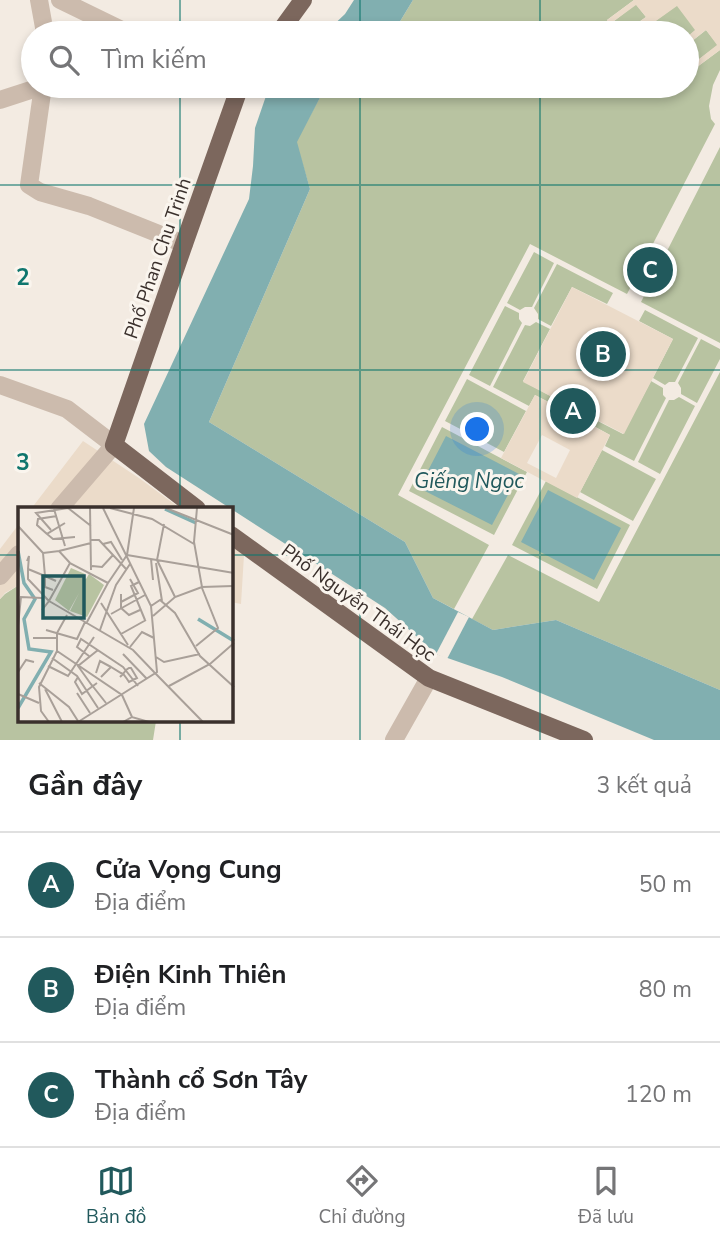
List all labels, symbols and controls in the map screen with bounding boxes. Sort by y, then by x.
search box [21,21,699,98]
icon: search [45,41,83,79]
text: Tìm kiếm [101,42,207,77]
street label: Phố Phan Chu Trinh [118,174,198,342]
pin: C [627,244,673,296]
text: 2 [16,262,30,293]
pin: B [580,328,626,380]
pin: A [550,385,596,437]
your location [460,412,494,446]
text: 3 [16,447,30,478]
water label: Giếng Ngọc [414,467,524,495]
inset map [18,507,233,722]
street label: Phố Nguyễn Thái Học [276,538,441,668]
text: Gần đây [28,765,142,806]
text: 3 kết quả [596,770,692,801]
text: Cửa Vọng Cung [95,852,282,887]
text: A [42,869,60,900]
text: 50 m [639,869,692,900]
text: Địa điểm [95,887,186,918]
text: Điện Kinh Thiên [95,957,286,992]
text: B [43,974,59,1005]
text: 80 m [639,974,692,1005]
text: Địa điểm [95,992,186,1023]
text: Thành cổ Sơn Tây [95,1062,308,1097]
text: C [43,1079,59,1110]
text: 120 m [625,1079,692,1110]
text: Địa điểm [95,1097,186,1128]
tab: Bản đồ [86,1162,146,1230]
tab: Chỉ đường [319,1162,406,1230]
tab: Đã lưu [578,1162,634,1230]

